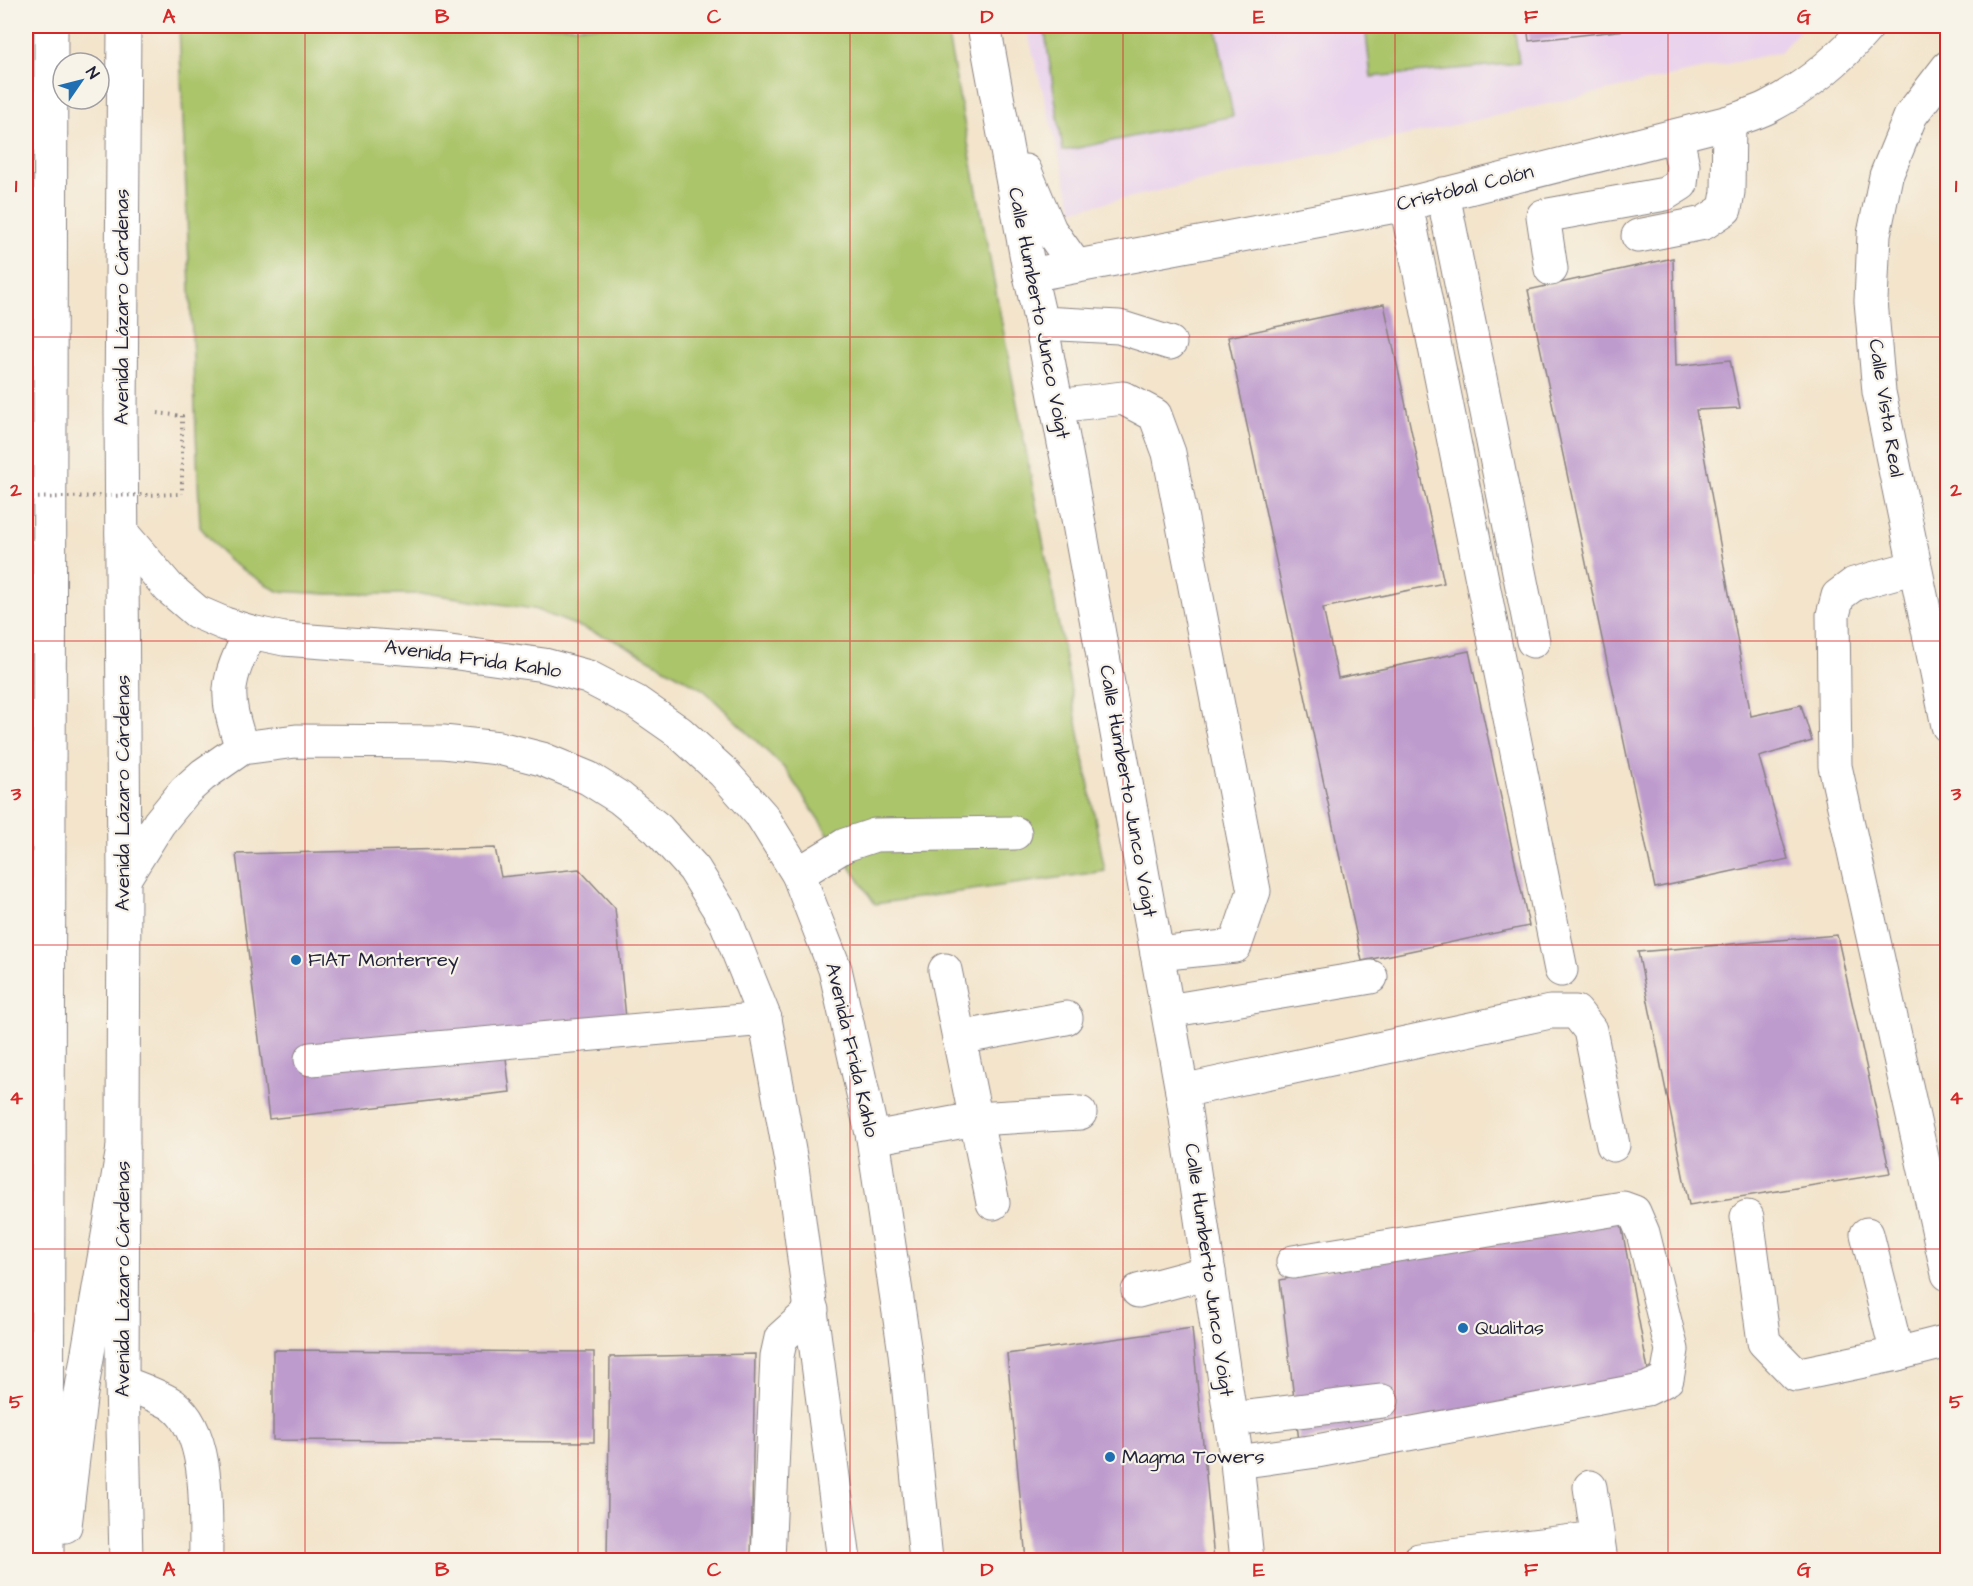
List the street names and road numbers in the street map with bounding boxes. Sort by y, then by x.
street label: Cristóbal Colón [1394,157,1536,219]
street label: Calle Humberto Junco Voigt [1000,185,1077,441]
street label: Avenida Lázaro Cárdenas [108,189,136,425]
street label: Calle Vista Real [1861,337,1911,479]
street label: Avenida Frida Kahlo [383,633,563,685]
street label: Calle Humberto Junco Voigt [1091,663,1164,919]
street label: Avenida Lázaro Cárdenas [109,675,137,911]
street label: Avenida Frida Kahlo [818,960,886,1140]
street label: Calle Humberto Junco Voigt [1176,1141,1241,1399]
street label: Avenida Lázaro Cárdenas [109,1161,137,1397]

